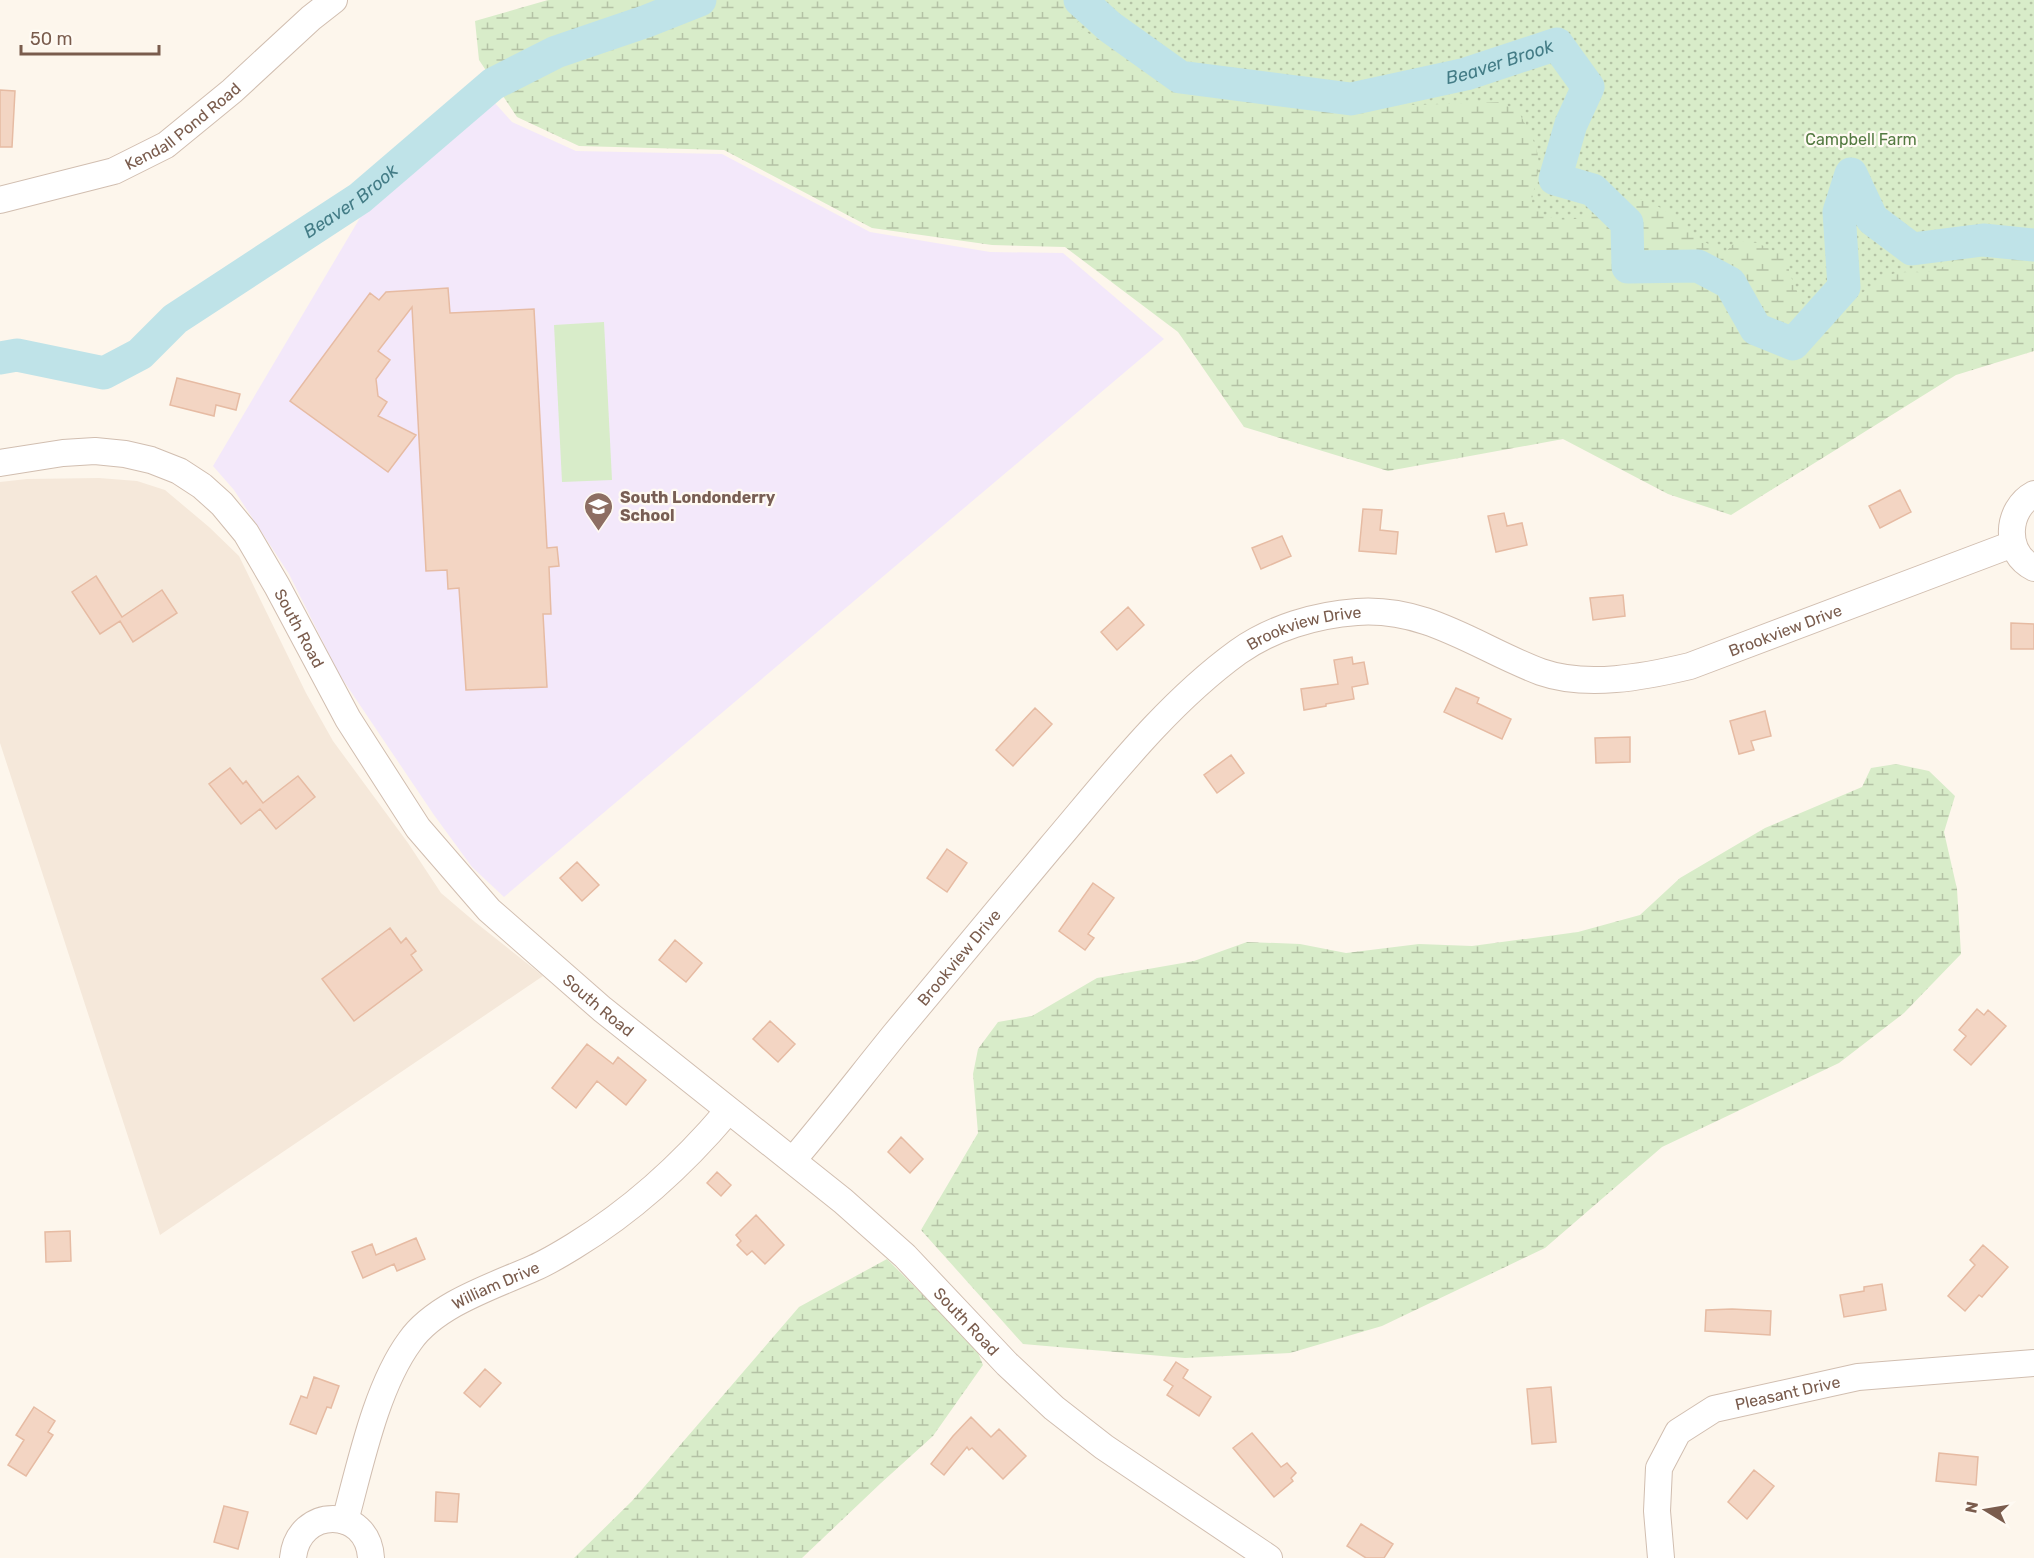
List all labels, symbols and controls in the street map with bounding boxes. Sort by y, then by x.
scale bar [21,18,159,56]
text: 50 m [30,28,73,50]
water label: Beaver Brook [1444,35,1557,89]
street label: Kendall Pond Road [122,78,244,174]
park label: Campbell Farm [1805,130,1917,149]
water label: Beaver Brook [299,159,403,243]
place label: South Londonderry School [620,488,776,525]
school or university icon: South Londonderry School [583,490,615,532]
street label: South Road [271,585,328,671]
street label: Brookview Drive [1726,600,1844,660]
street label: Brookview Drive [1243,602,1362,654]
street label: Brookview Drive [913,905,1004,1009]
street label: South Road [559,970,638,1040]
street label: William Drive [448,1257,542,1313]
street label: South Road [930,1283,1003,1359]
street label: Pleasant Drive [1733,1372,1842,1414]
north arrow [1956,1480,2016,1540]
text: N [1961,1500,1982,1515]

